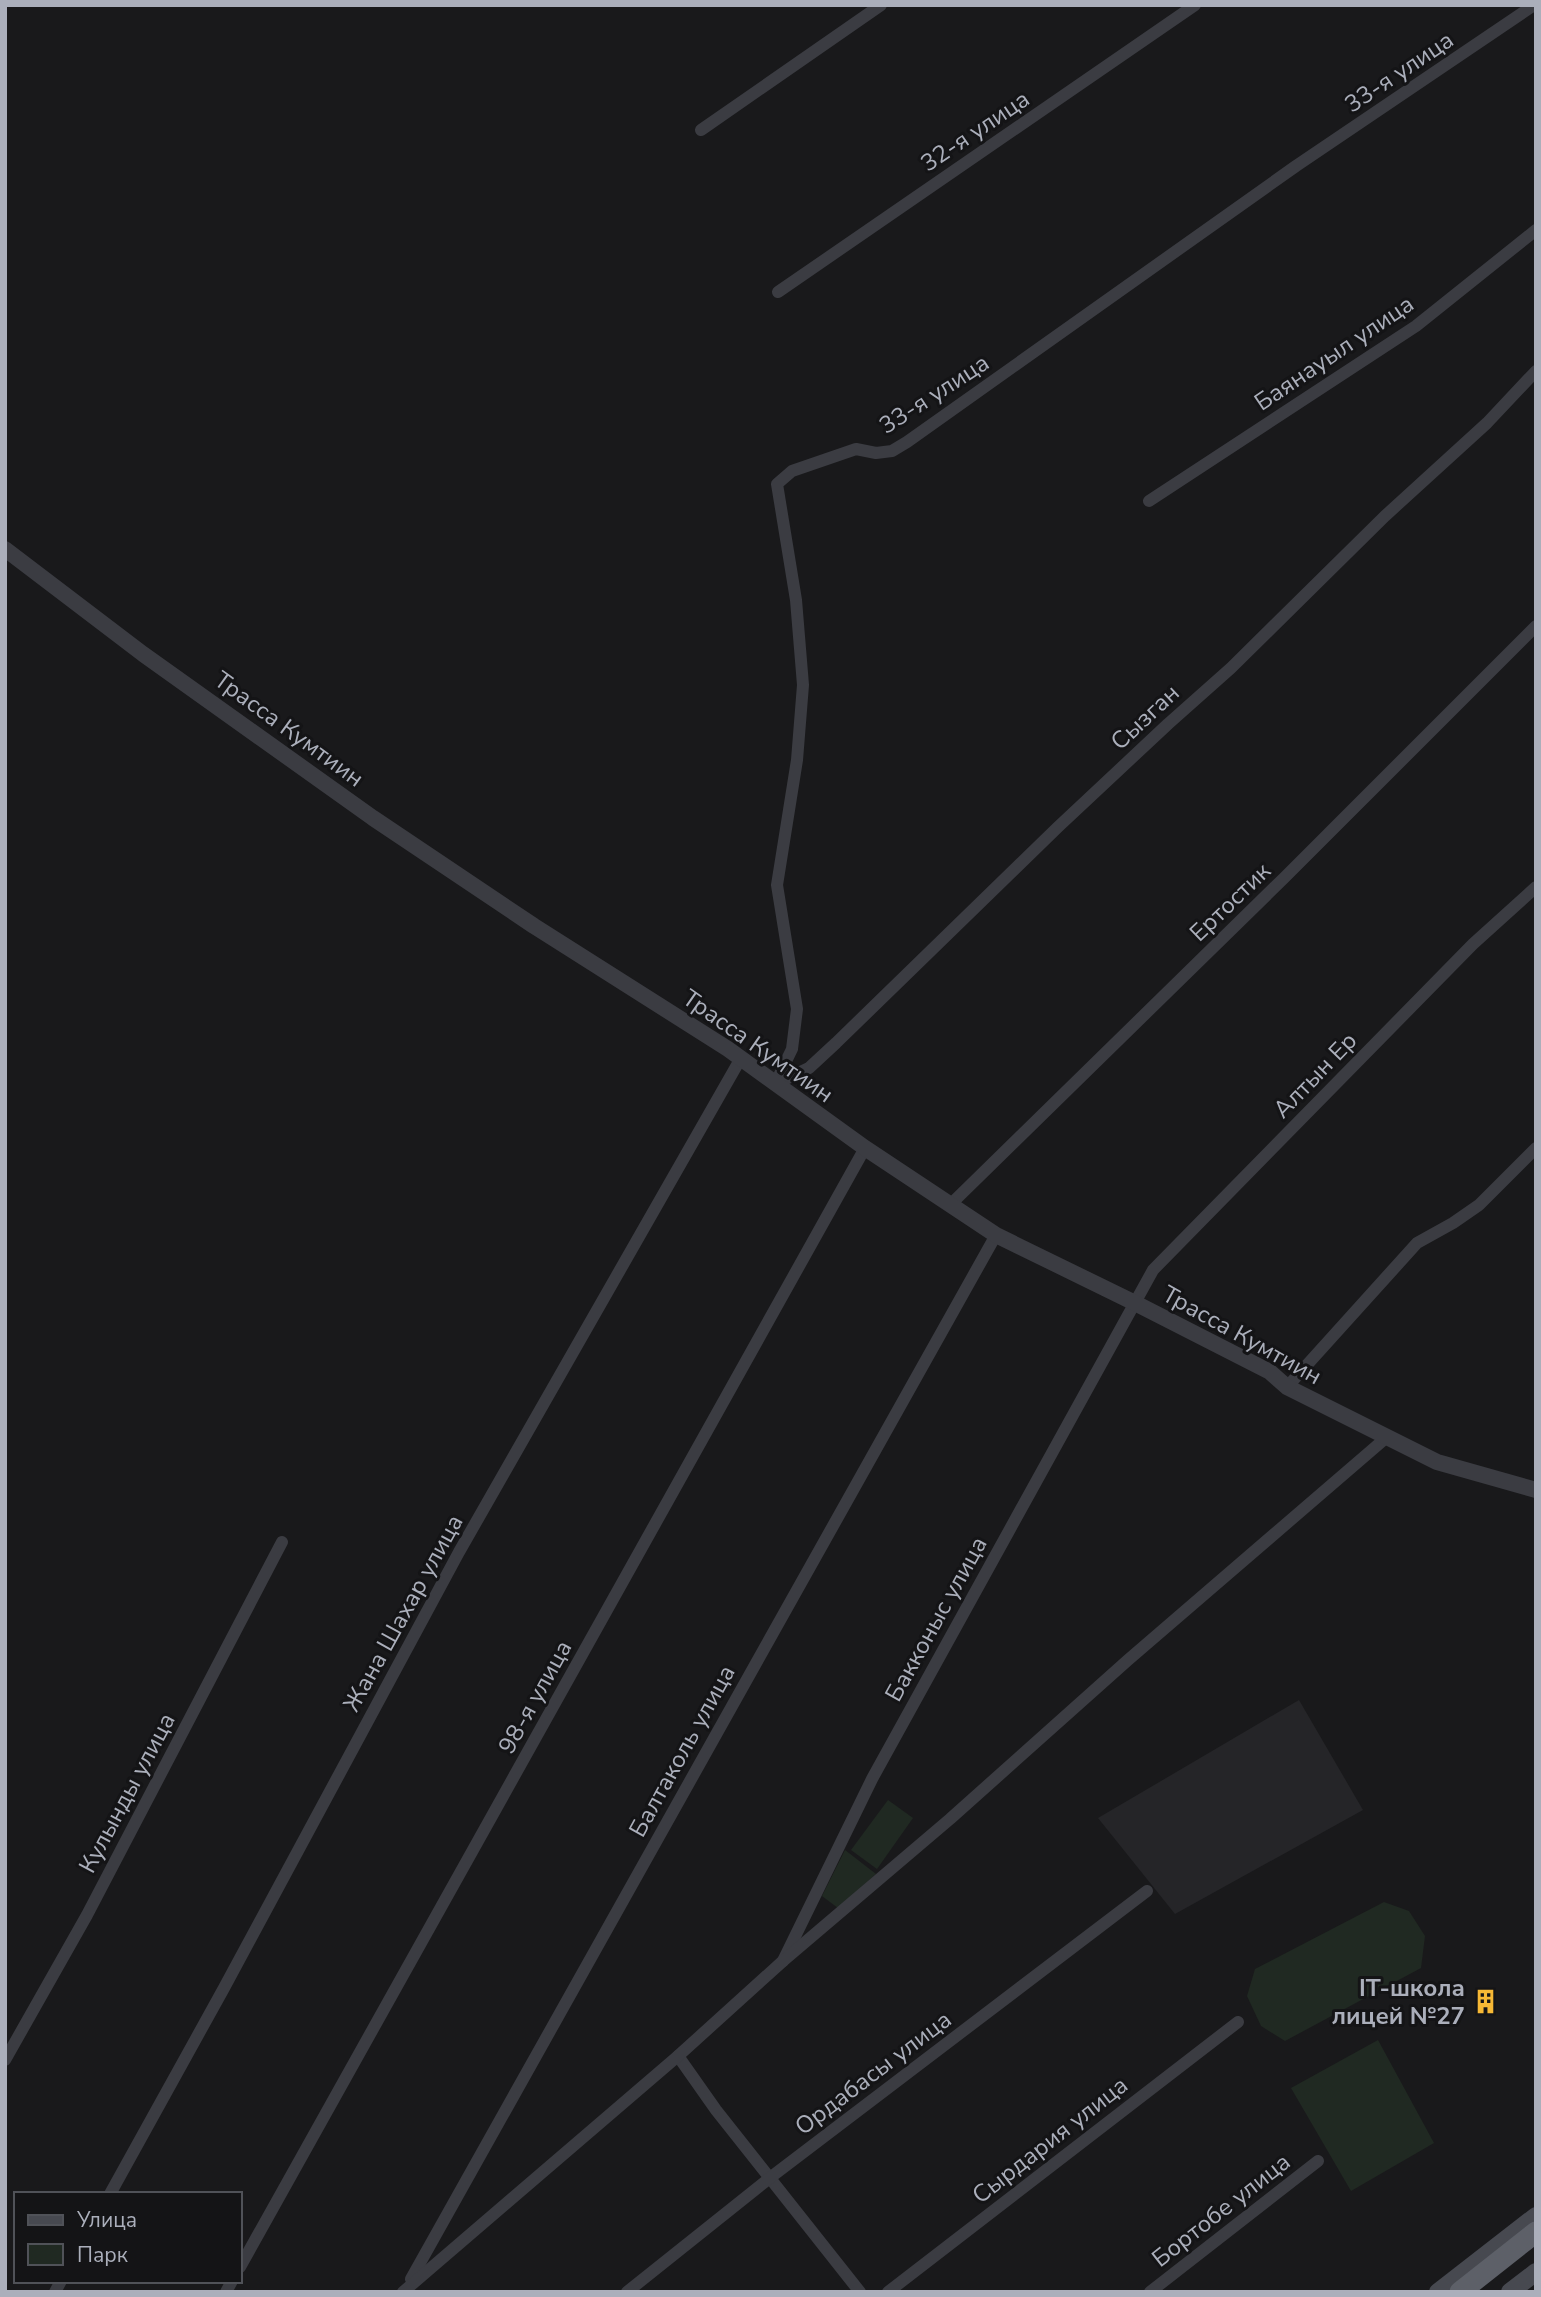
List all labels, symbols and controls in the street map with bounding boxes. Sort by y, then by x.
street label: 33-я улица [1338,24,1460,120]
street label: 32-я улица [914,83,1036,179]
street label: Баянауыл улица [1248,288,1420,418]
street label: 33-я улица [873,347,995,441]
street label: Трасса Кумтиин [208,664,370,794]
street label: Сызган [1104,677,1186,757]
street label: Ертостик [1183,855,1278,949]
street label: Трасса Кумтиин [676,982,840,1110]
street label: Алтын Ер [1266,1025,1364,1125]
street label: Трасса Кумтиин [1157,1278,1327,1392]
street label: Жана Шахар улица [336,1509,470,1717]
street label: Бакконыс улица [877,1531,995,1707]
street label: 98-я улица [491,1635,579,1759]
street label: Балтаколь улица [621,1659,743,1843]
street label: Кулынды улица [71,1707,183,1879]
place label: IT-школа лицей №27 [1332,1972,1465,2032]
building icon: IT-школа лицей №27 [1471,1988,1499,2016]
street label: Ордабасы улица [788,2004,958,2142]
street label: Сырдария улица [966,2069,1134,2211]
street label: Бортобе улица [1145,2146,1297,2274]
legend [14,2192,242,2283]
text: Улица [76,2206,137,2234]
text: Парк [77,2241,129,2269]

